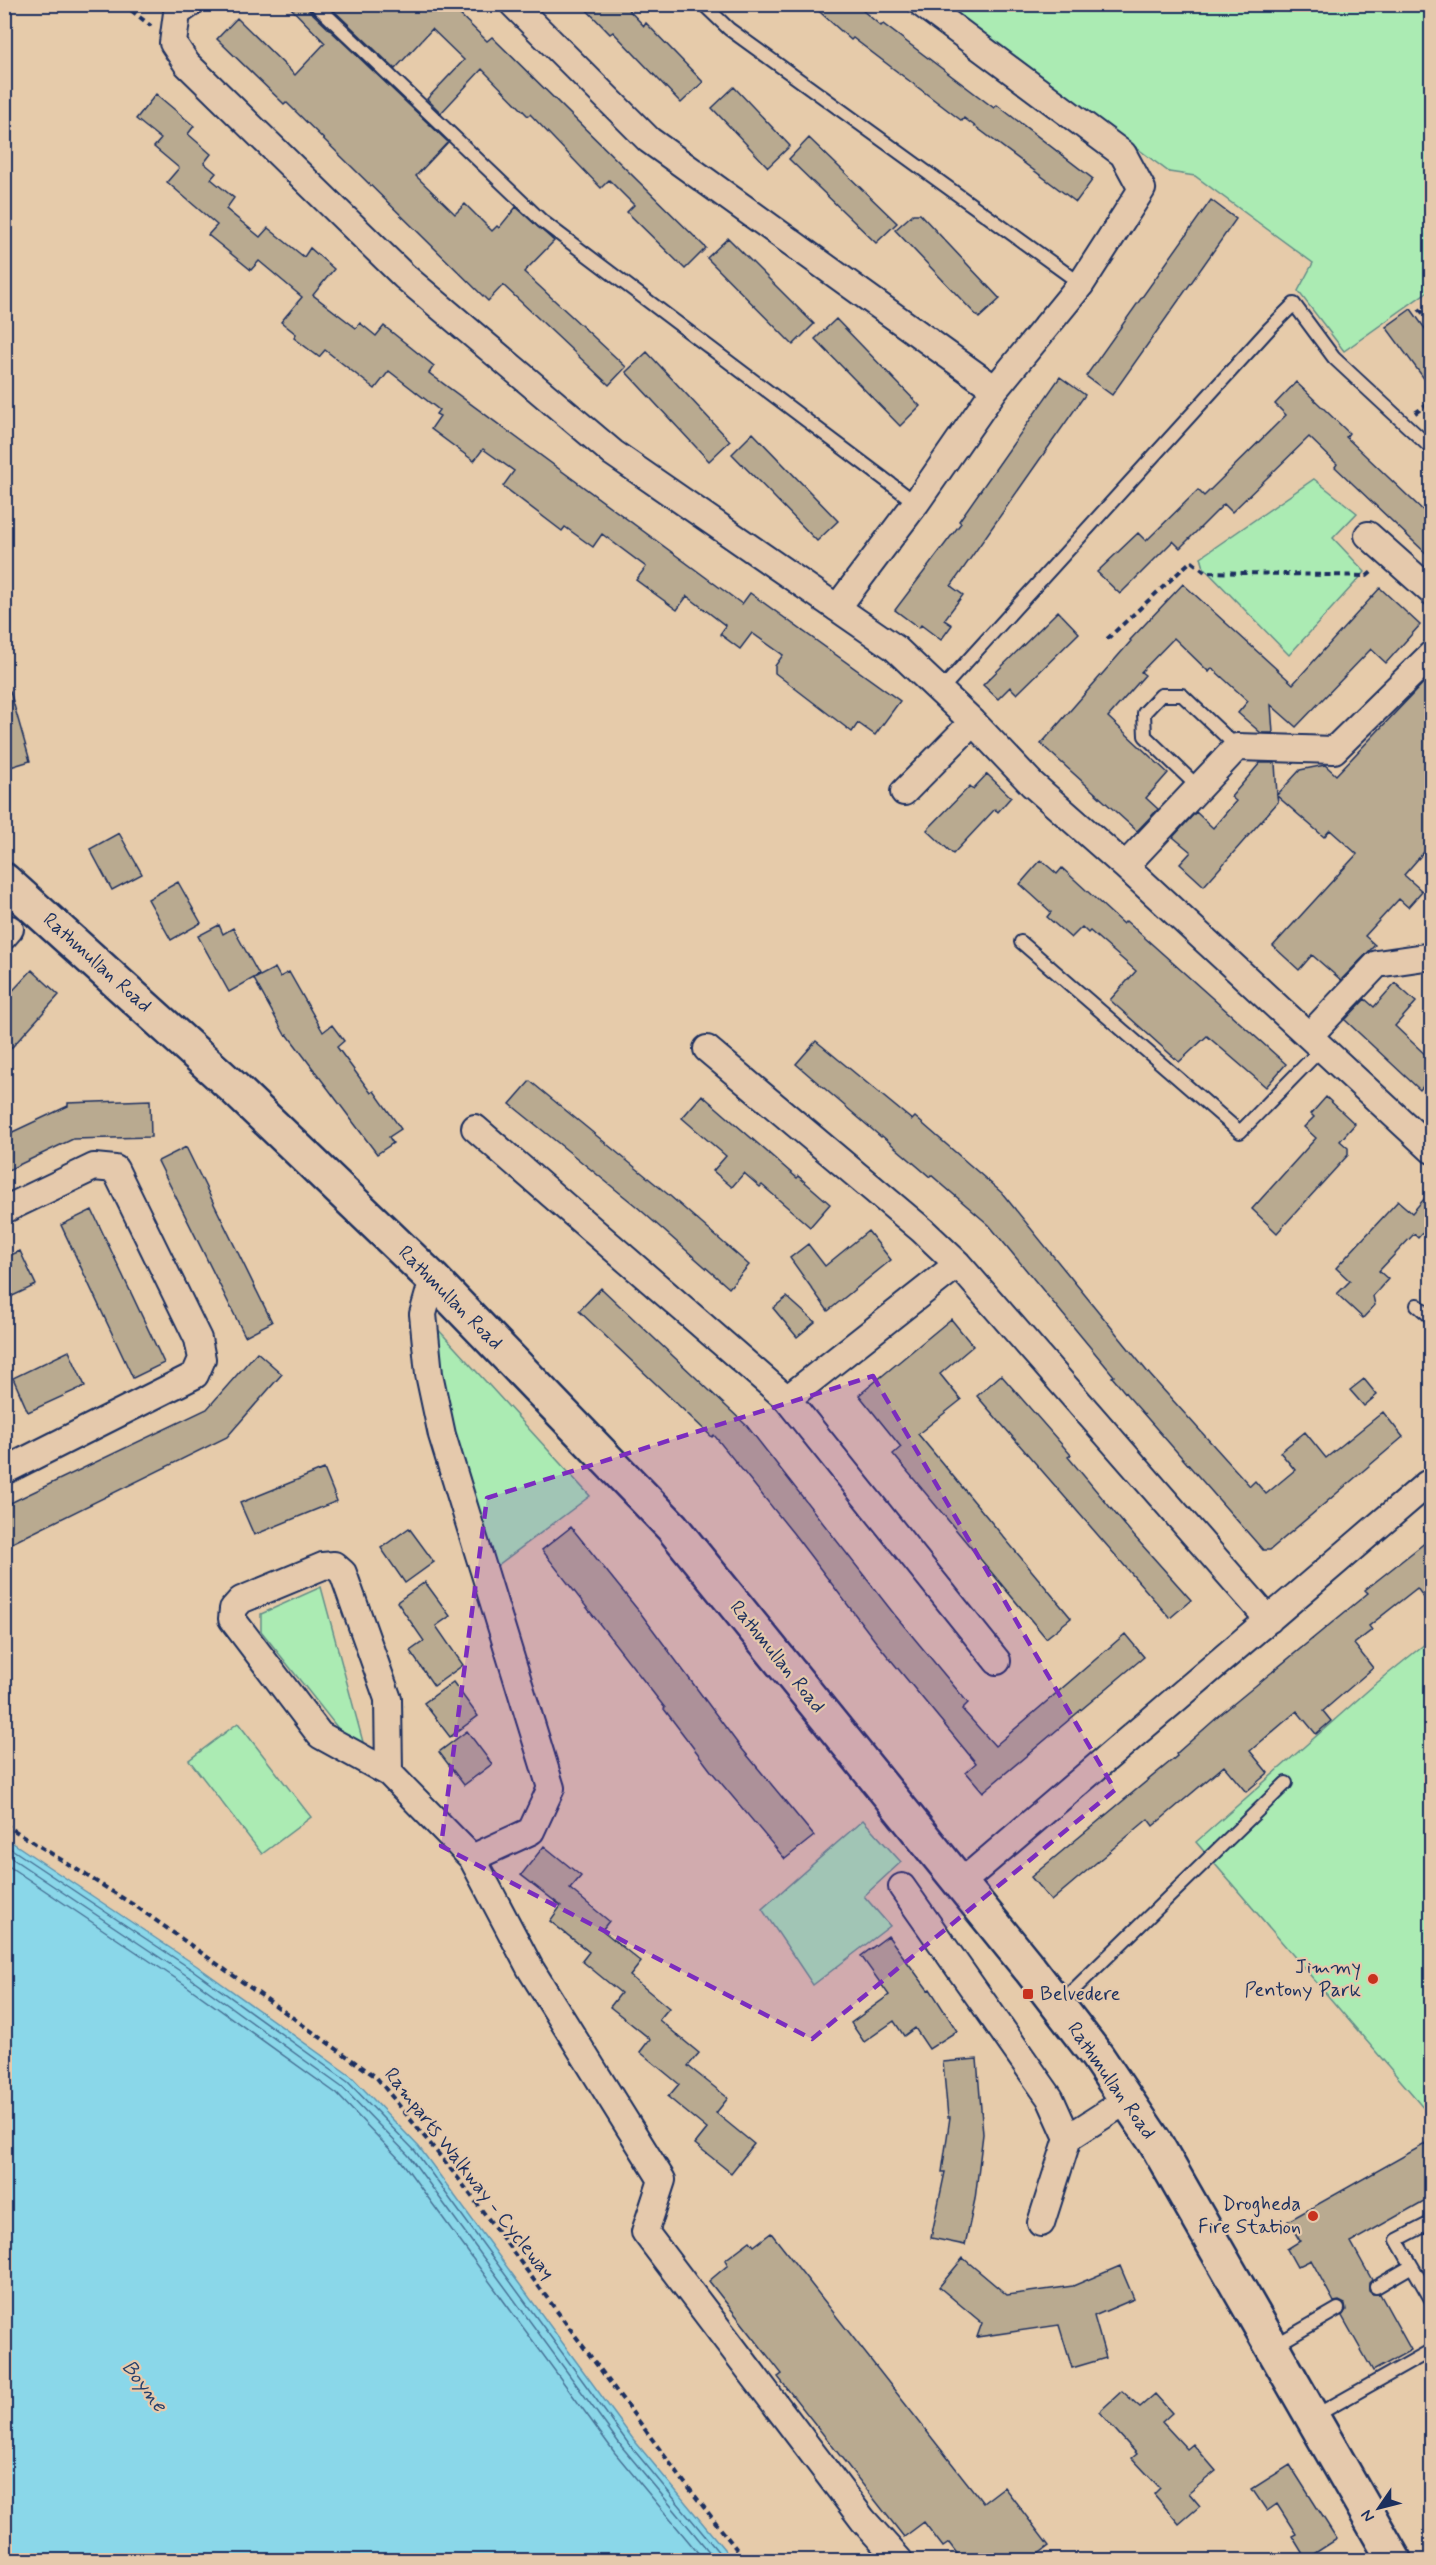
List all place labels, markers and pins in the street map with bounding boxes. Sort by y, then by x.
place label: Jimmy Pentony Park [1244,1954,1361,2004]
marker: Jimmy Pentony Park [1366,1972,1380,1986]
place label: Belvedere [1040,1981,1120,2008]
marker: Belvedere [1021,1987,1035,2001]
place label: Drogheda Fire Station [1198,2191,1301,2241]
marker: Drogheda Fire Station [1306,2209,1320,2223]

